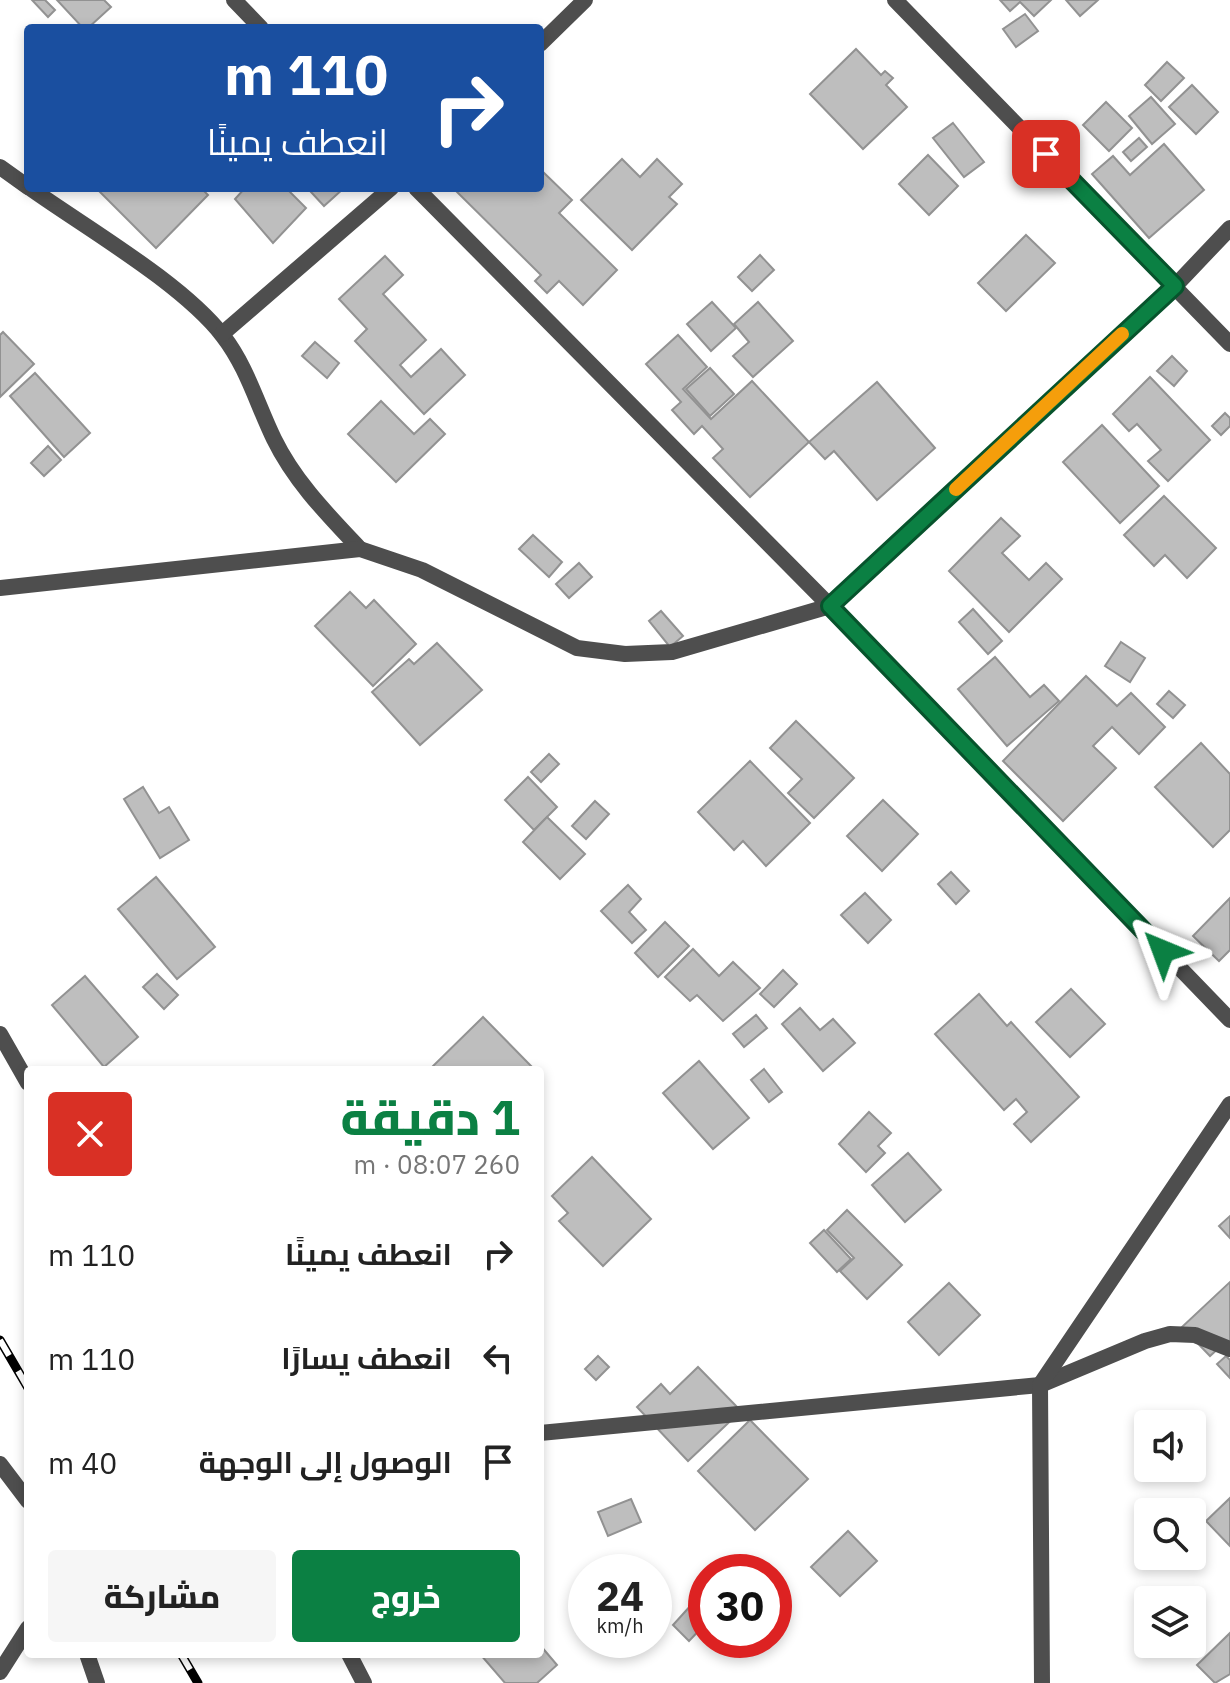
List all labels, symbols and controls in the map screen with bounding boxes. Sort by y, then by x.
text: 110 m [224,38,388,110]
icon: right [416,56,520,160]
text: انعطف يمينًا [207,118,388,165]
pin [1012,120,1080,188]
icon: arrive [1024,132,1068,176]
position arrow [1121,909,1205,993]
text: 1 دقيقة [340,1086,520,1148]
button: close [48,1092,132,1176]
text: 260 m · 08:07 [354,1147,520,1181]
icon: right [476,1232,520,1276]
text: انعطف يمينًا [285,1234,452,1273]
text: 110 m [48,1235,135,1274]
icon: left [476,1336,520,1380]
text: انعطف يسارًا [281,1338,452,1377]
text: 110 m [48,1339,135,1378]
map controls [1134,1410,1206,1658]
button: sound [1134,1410,1206,1482]
icon: arrive [476,1440,520,1484]
text: الوصول إلى الوجهة [199,1442,452,1481]
text: 40 m [48,1443,117,1482]
button: search [1134,1498,1206,1570]
button: مشاركة [48,1550,276,1642]
button: خروج [292,1550,520,1642]
speed limit sign: 30 [688,1554,792,1658]
text: 24 [596,1570,644,1622]
button: layers [1134,1586,1206,1658]
text: km/h [596,1612,644,1639]

